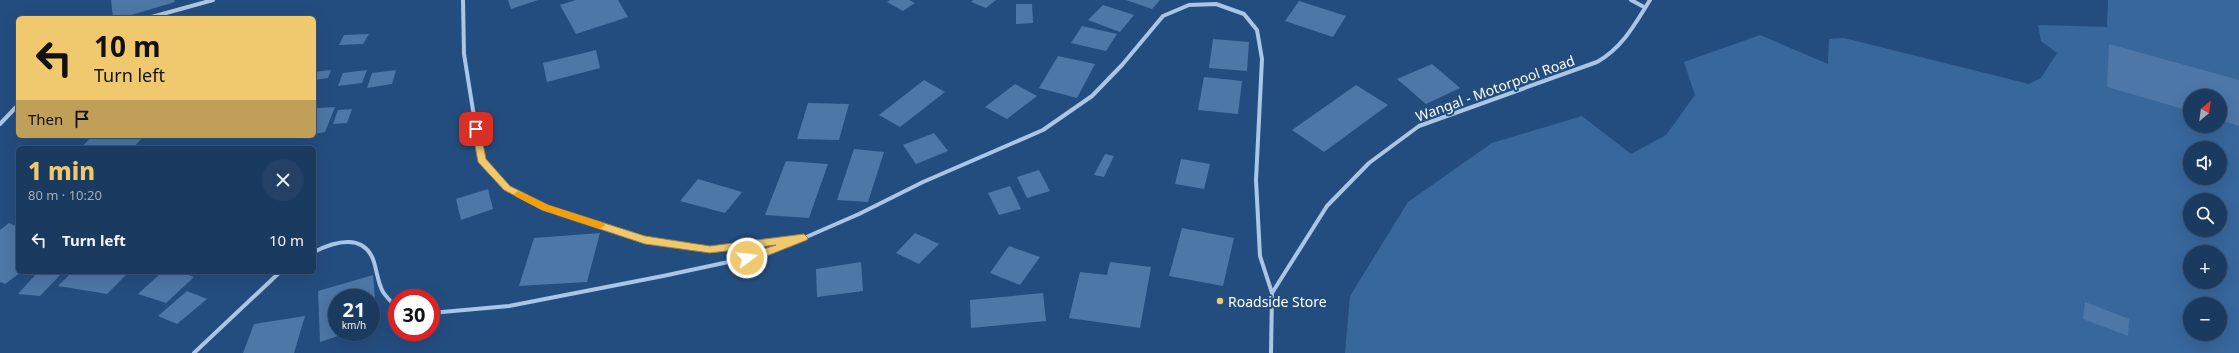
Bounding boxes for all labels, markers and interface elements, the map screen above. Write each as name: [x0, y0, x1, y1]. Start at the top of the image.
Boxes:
text: 10 m: [94, 27, 161, 65]
icon: left: [28, 32, 80, 84]
street label: Wangal - Motorpool Road: [1413, 50, 1577, 126]
text: Turn left: [94, 63, 165, 87]
north arrow: [2183, 89, 2227, 133]
map controls: [2183, 89, 2227, 341]
icon: arrive: [71, 108, 93, 130]
text: Then: [28, 109, 63, 129]
pin: [459, 112, 493, 146]
icon: arrive: [465, 118, 487, 140]
button: sound: [2183, 141, 2227, 185]
text: 1 min: [28, 154, 95, 187]
button: close: [262, 159, 304, 201]
text: 80 m · 10:20: [28, 186, 102, 204]
button: search: [2183, 193, 2227, 237]
icon: left: [28, 229, 50, 251]
text: Turn left: [62, 230, 126, 250]
text: 10 m: [269, 230, 304, 250]
position arrow: [726, 237, 768, 279]
button: +: [2183, 245, 2227, 289]
speed limit sign: 30: [388, 289, 440, 341]
place label: Roadside Store: [1228, 292, 1327, 311]
text: 21: [343, 296, 365, 323]
marker: Roadside Store: [1215, 296, 1225, 306]
button: −: [2183, 297, 2227, 341]
text: km/h: [342, 318, 366, 332]

